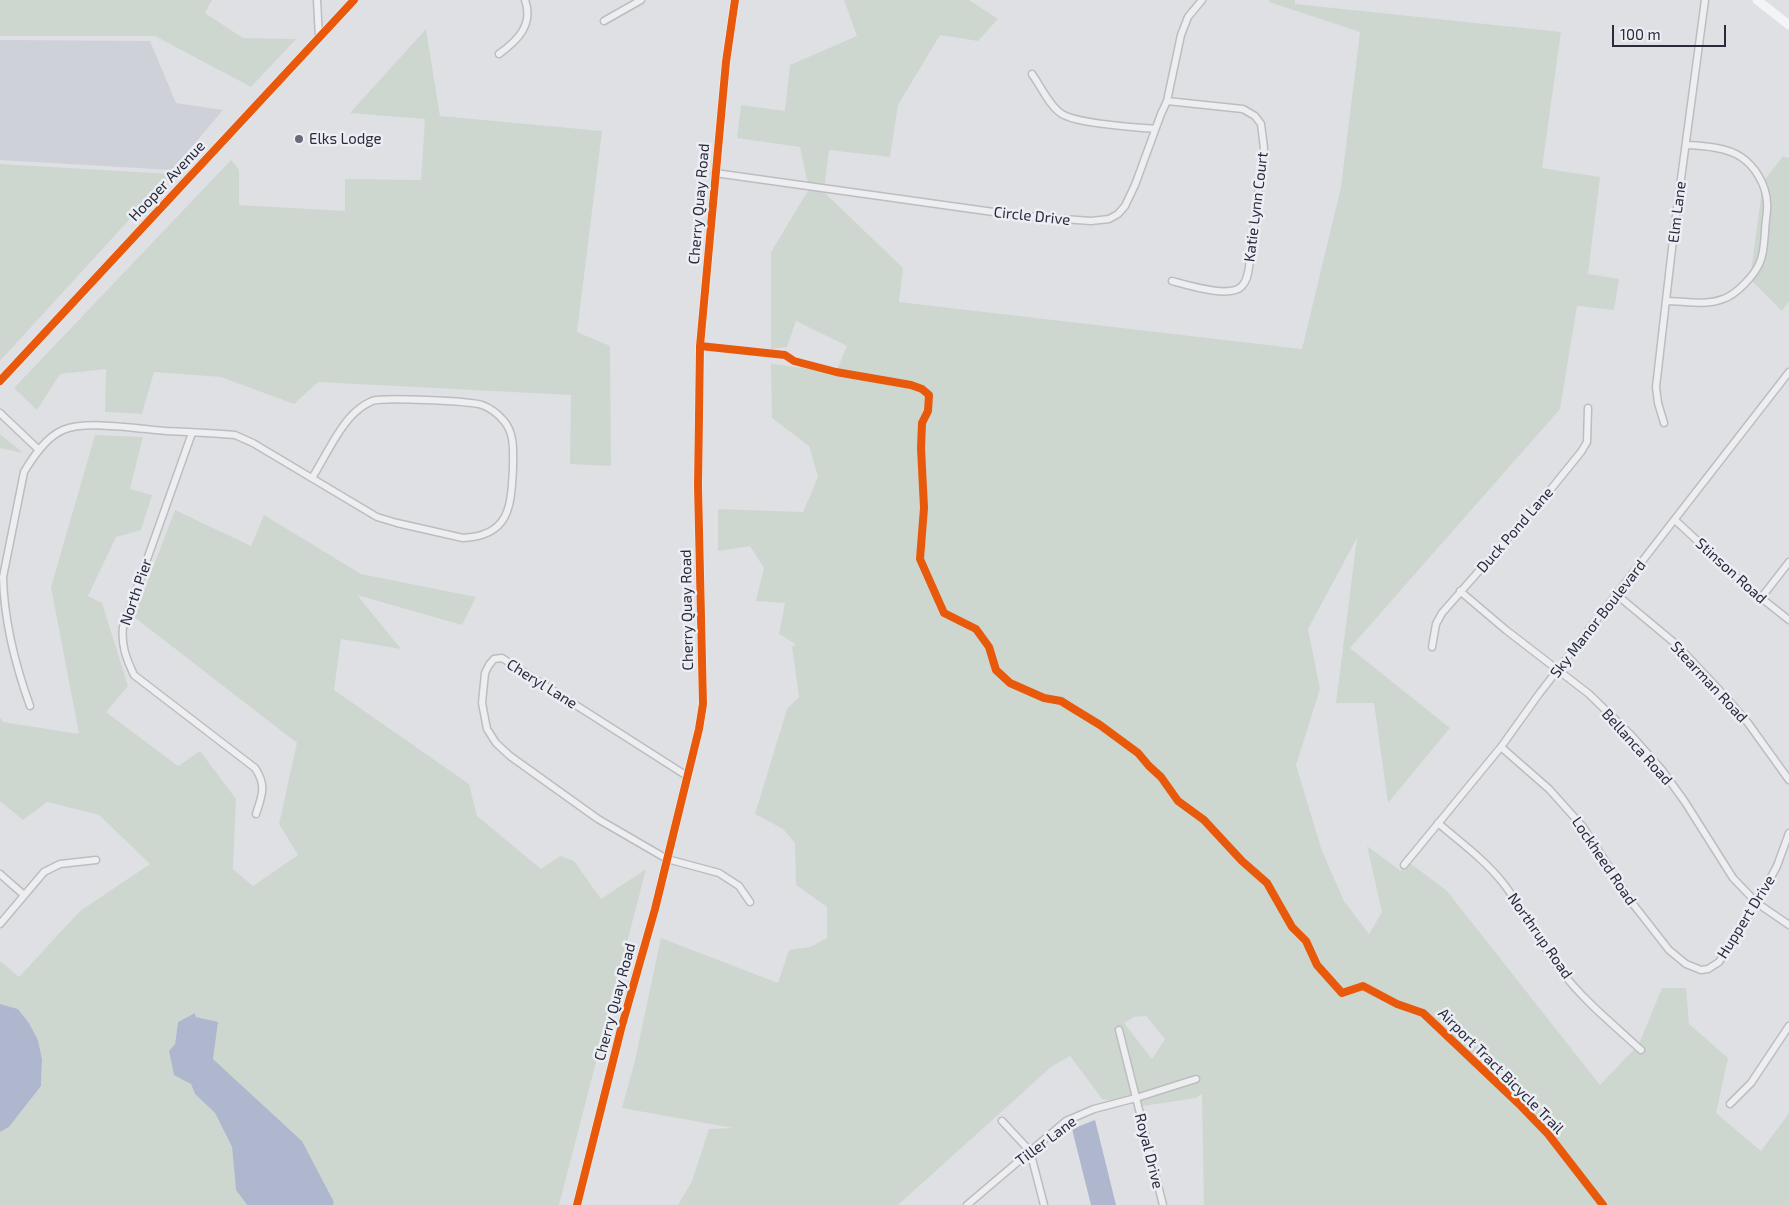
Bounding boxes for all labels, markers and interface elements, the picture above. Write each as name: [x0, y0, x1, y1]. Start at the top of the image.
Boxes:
scale bar: [1614, 15, 1728, 47]
text: 100 m: [1620, 25, 1661, 43]
place label: Elks Lodge: [309, 130, 382, 148]
marker: Elks Lodge: [293, 133, 305, 145]
street label: Hooper Avenue: [125, 137, 209, 225]
street label: Cherry Quay Road: [685, 143, 713, 265]
street label: Katie Lynn Court: [1240, 151, 1272, 263]
street label: Elm Lane: [1664, 180, 1690, 244]
street label: Circle Drive: [993, 203, 1071, 229]
street label: Duck Pond Lane: [1473, 484, 1557, 576]
street label: Stinson Road: [1692, 534, 1770, 608]
street label: Cherry Quay Road: [677, 549, 697, 671]
street label: North Pier: [116, 556, 156, 628]
street label: Sky Manor Boulevard: [1546, 556, 1650, 682]
street label: Stearman Road: [1667, 638, 1751, 726]
street label: Cheryl Lane: [503, 655, 581, 713]
street label: Bellanca Road: [1598, 705, 1676, 789]
street label: Lockheed Road: [1568, 813, 1640, 909]
street label: Huppert Drive: [1713, 872, 1779, 962]
street label: Northrup Road: [1504, 890, 1576, 982]
street label: Cherry Quay Road: [591, 941, 639, 1063]
street label: Airport Tract Bicycle Trail: [1434, 1004, 1568, 1138]
street label: Royal Drive: [1131, 1111, 1167, 1191]
street label: Tiller Lane: [1012, 1112, 1080, 1170]

